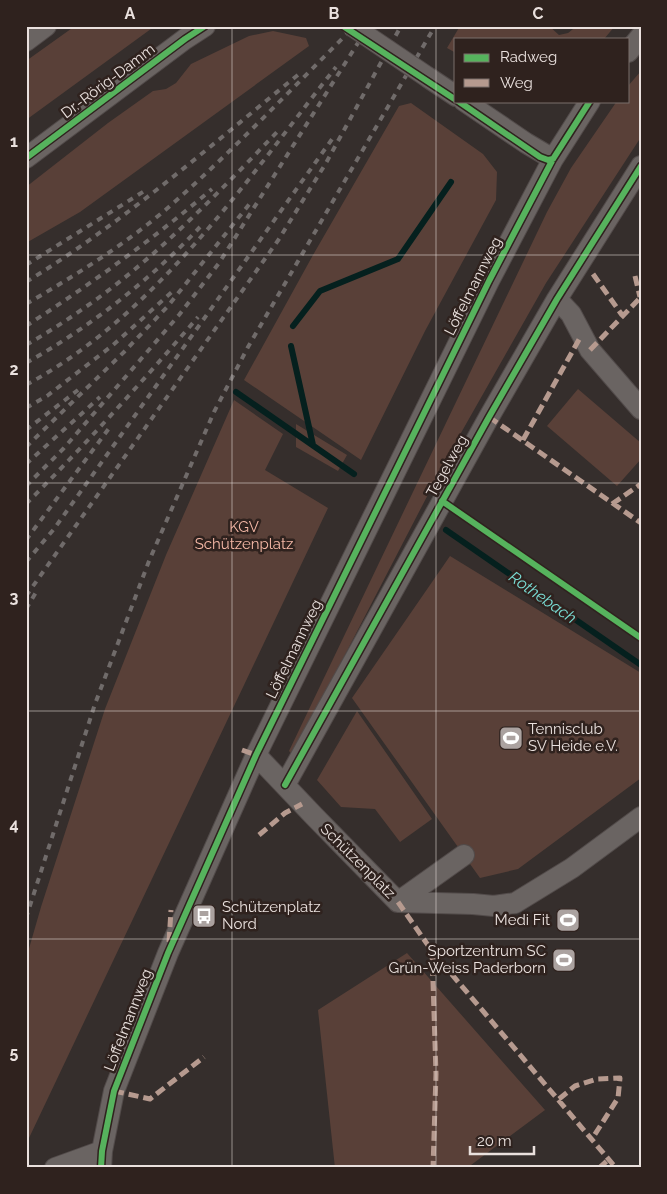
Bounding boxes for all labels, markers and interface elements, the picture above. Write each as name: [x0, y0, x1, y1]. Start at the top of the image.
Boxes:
text: A: [125, 4, 136, 23]
text: B: [329, 4, 340, 23]
text: C: [533, 4, 544, 23]
legend: [454, 38, 630, 102]
street label: Dr.-Rörig-Damm: [58, 40, 158, 122]
text: Radweg: [500, 48, 557, 66]
text: Weg: [500, 74, 533, 92]
text: 1: [10, 132, 18, 151]
street label: Löffelmannweg: [440, 234, 506, 338]
text: 2: [9, 360, 19, 379]
street label: Tegelweg: [423, 432, 471, 500]
park label: KGV Schützenplatz: [195, 518, 293, 553]
water label: Rothebach: [505, 567, 580, 628]
text: 3: [10, 588, 19, 607]
street label: Löffelmannweg: [262, 596, 326, 702]
place label: Tennisclub SV Heide e.V.: [528, 720, 618, 755]
sports icon: Tennisclub SV Heide e.V.: [498, 725, 524, 751]
text: 4: [9, 815, 19, 834]
street label: Schützenplatz: [317, 820, 399, 902]
place label: Schützenplatz Nord: [222, 898, 321, 933]
bus stop icon: Schützenplatz Nord: [191, 903, 217, 929]
sports icon: Medi Fit: [555, 907, 581, 933]
place label: Medi Fit: [495, 911, 550, 929]
place label: Sportzentrum SC Grün-Weiss Paderborn: [388, 942, 546, 977]
sports icon: Sportzentrum SC Grün-Weiss Paderborn: [551, 947, 577, 973]
street label: Löffelmannweg: [100, 966, 156, 1074]
text: 5: [10, 1043, 19, 1062]
scale bar: [470, 1124, 533, 1156]
text: 20 m: [477, 1132, 512, 1150]

